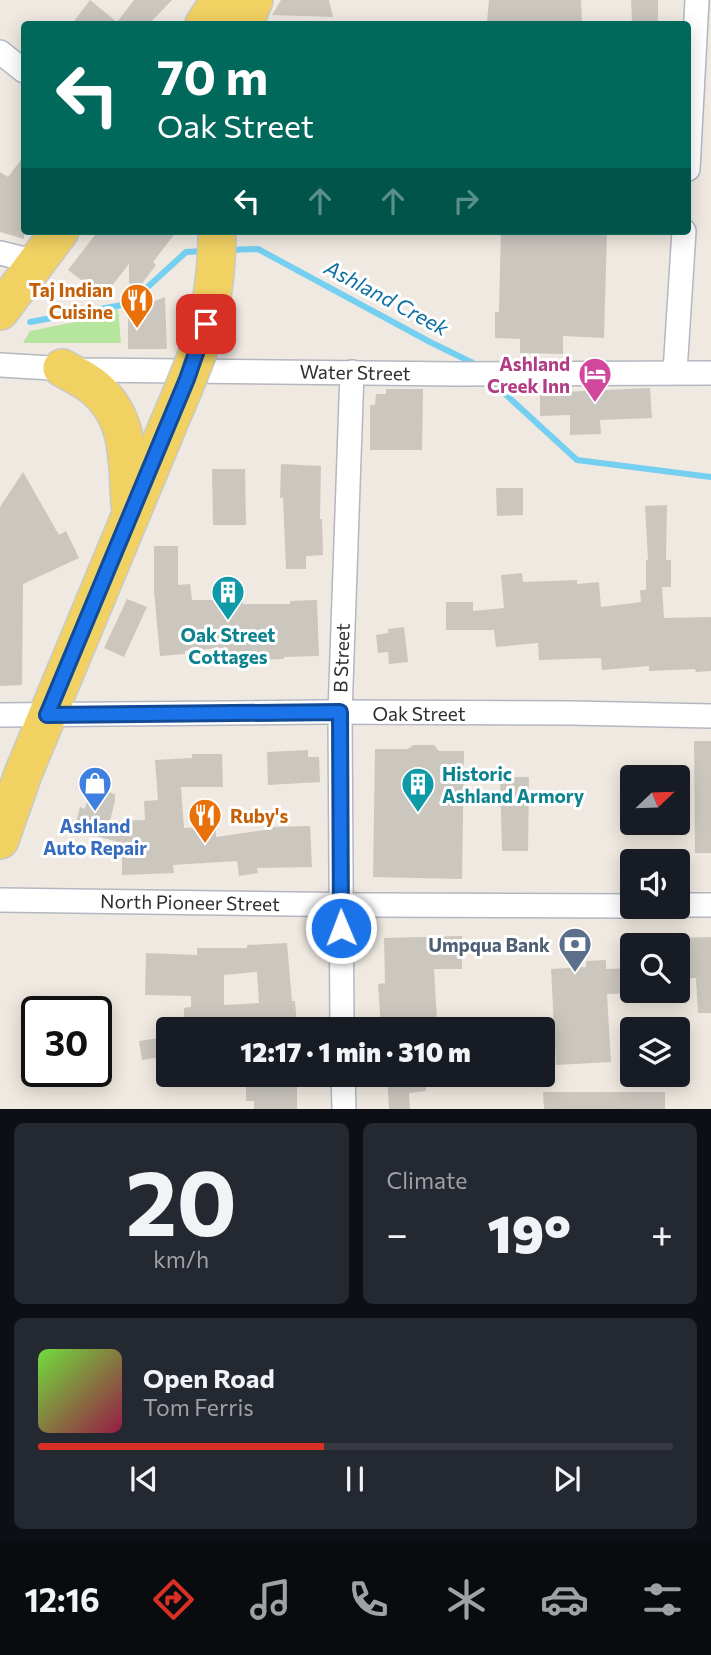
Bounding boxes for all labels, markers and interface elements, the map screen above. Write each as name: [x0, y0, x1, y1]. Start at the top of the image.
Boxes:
text: 70 m: [157, 45, 268, 105]
icon: left: [42, 49, 133, 140]
text: Oak Street: [157, 105, 314, 145]
icon: left: [228, 182, 266, 220]
icon: ahead: [301, 182, 339, 220]
icon: ahead: [374, 182, 412, 220]
icon: right: [447, 182, 485, 220]
water label: Ashland Creek: [320, 253, 454, 340]
place label: Taj Indian Cuisine: [29, 278, 113, 323]
restaurant icon: Taj Indian Cuisine: [118, 281, 156, 330]
pin: [176, 294, 236, 354]
icon: arrive: [187, 305, 225, 343]
place label: Ashland Creek Inn: [487, 352, 570, 397]
hotel icon: Ashland Creek Inn: [576, 355, 614, 404]
street label: Water Street: [299, 360, 411, 384]
building icon: Oak Street Cottages: [209, 573, 247, 622]
place label: Oak Street Cottages: [181, 623, 275, 668]
street label: B Street: [328, 623, 354, 693]
street label: Oak Street: [372, 702, 466, 725]
place label: Historic Ashland Armory: [442, 762, 585, 807]
shop icon: Ashland Auto Repair: [76, 764, 114, 813]
building icon: Historic Ashland Armory: [399, 765, 437, 814]
north arrow: [620, 765, 690, 835]
map controls: [620, 765, 690, 1087]
restaurant icon: Ruby's: [186, 796, 224, 845]
place label: Ruby's: [230, 804, 288, 827]
place label: Ashland Auto Repair: [43, 814, 147, 859]
button: sound: [620, 849, 690, 919]
street label: North Pioneer Street: [100, 889, 280, 915]
position arrow: [304, 891, 378, 965]
bank icon: Umpqua Bank: [556, 925, 594, 974]
place label: Umpqua Bank: [428, 933, 550, 956]
button: search: [620, 933, 690, 1003]
speed limit sign: 30: [21, 996, 112, 1087]
button: layers: [620, 1017, 690, 1087]
text: 12:17 · 1 min · 310 m: [240, 1036, 471, 1067]
text: 20: [125, 1143, 237, 1255]
text: Climate: [387, 1166, 468, 1194]
text: 19°: [488, 1200, 571, 1264]
text: −: [387, 1209, 408, 1256]
text: +: [651, 1209, 673, 1256]
text: km/h: [153, 1245, 209, 1273]
text: Open Road: [143, 1362, 275, 1393]
text: Tom Ferris: [143, 1393, 254, 1421]
icon: previous: [125, 1460, 163, 1498]
icon: pause: [336, 1460, 374, 1498]
icon: next: [548, 1460, 586, 1498]
icon: directions: [149, 1575, 198, 1624]
icon: music: [246, 1575, 295, 1624]
icon: phone: [344, 1575, 393, 1624]
icon: climate: [442, 1575, 491, 1624]
icon: car: [540, 1575, 589, 1624]
icon: filters: [638, 1575, 687, 1624]
text: 12:16: [24, 1579, 100, 1619]

